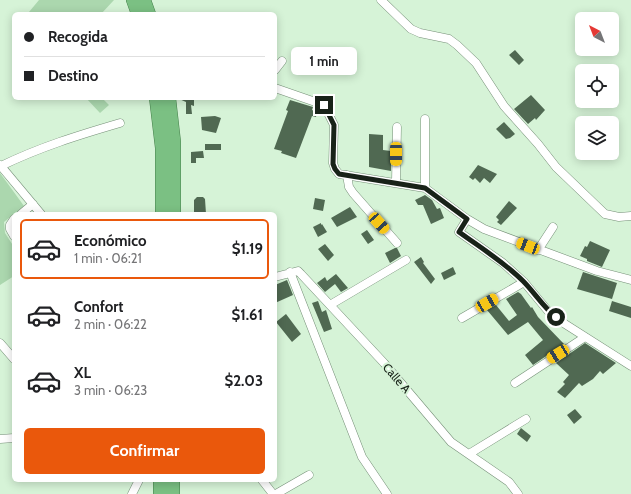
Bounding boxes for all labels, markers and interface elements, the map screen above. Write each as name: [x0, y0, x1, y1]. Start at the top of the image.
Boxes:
north arrow: [575, 12, 619, 56]
map controls: [575, 12, 619, 160]
text: Recogida: [48, 28, 108, 46]
callout: 1 min: [291, 47, 357, 75]
text: 1 min: [309, 53, 339, 69]
button: locate: [575, 64, 619, 108]
text: Destino: [48, 67, 98, 85]
route end: [315, 96, 333, 114]
button: layers: [575, 116, 619, 160]
car: [390, 142, 402, 166]
car: [367, 210, 391, 236]
icon: car: [26, 231, 62, 267]
text: Económico: [74, 232, 146, 250]
car: [515, 236, 541, 256]
text: $1.19: [232, 240, 263, 258]
text: 1 min · 06:21: [74, 250, 142, 266]
car: [474, 292, 500, 314]
icon: car: [26, 297, 62, 333]
text: Confort: [74, 298, 123, 316]
text: $1.61: [231, 306, 263, 324]
route start: [547, 308, 565, 326]
text: 2 min · 06:22: [74, 316, 147, 332]
car: [545, 343, 571, 365]
street label: Calle A: [380, 360, 415, 397]
icon: car: [26, 363, 62, 399]
text: XL: [74, 364, 91, 382]
text: $2.03: [224, 372, 263, 390]
text: 3 min · 06:23: [74, 382, 147, 398]
button: Confirmar: [24, 428, 265, 474]

